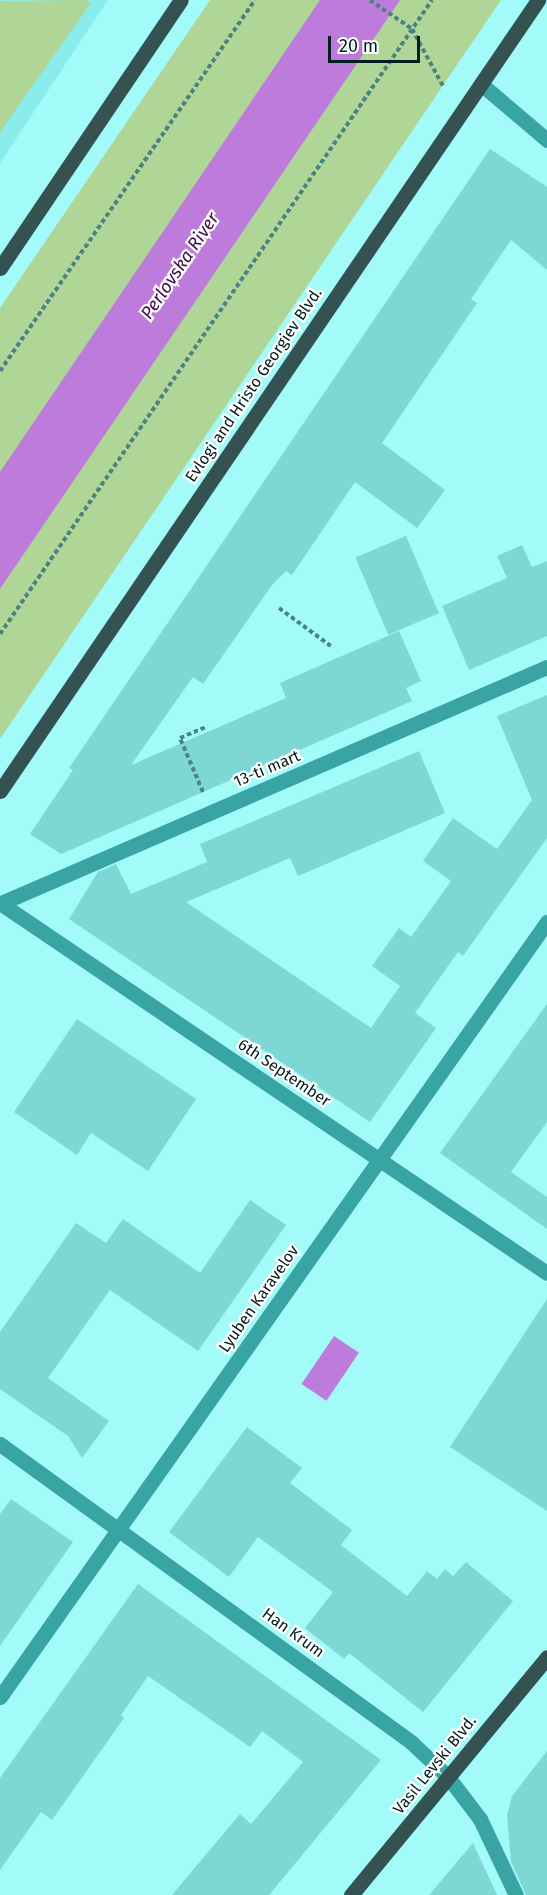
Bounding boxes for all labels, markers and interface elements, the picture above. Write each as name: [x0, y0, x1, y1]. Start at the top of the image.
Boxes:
scale bar: [331, 24, 422, 62]
text: 20 m: [339, 35, 378, 57]
water label: Perlovska River: [136, 209, 224, 323]
street label: Evlogi and Hristo Georgiev Blvd.: [182, 284, 326, 486]
street label: 13-ti mart: [231, 746, 303, 792]
street label: 6th September: [234, 1035, 334, 1111]
street label: Lyuben Karavelov: [215, 1242, 303, 1356]
street label: Han Krum: [258, 1604, 328, 1662]
street label: Vasil Levski Blvd.: [389, 1712, 481, 1818]

